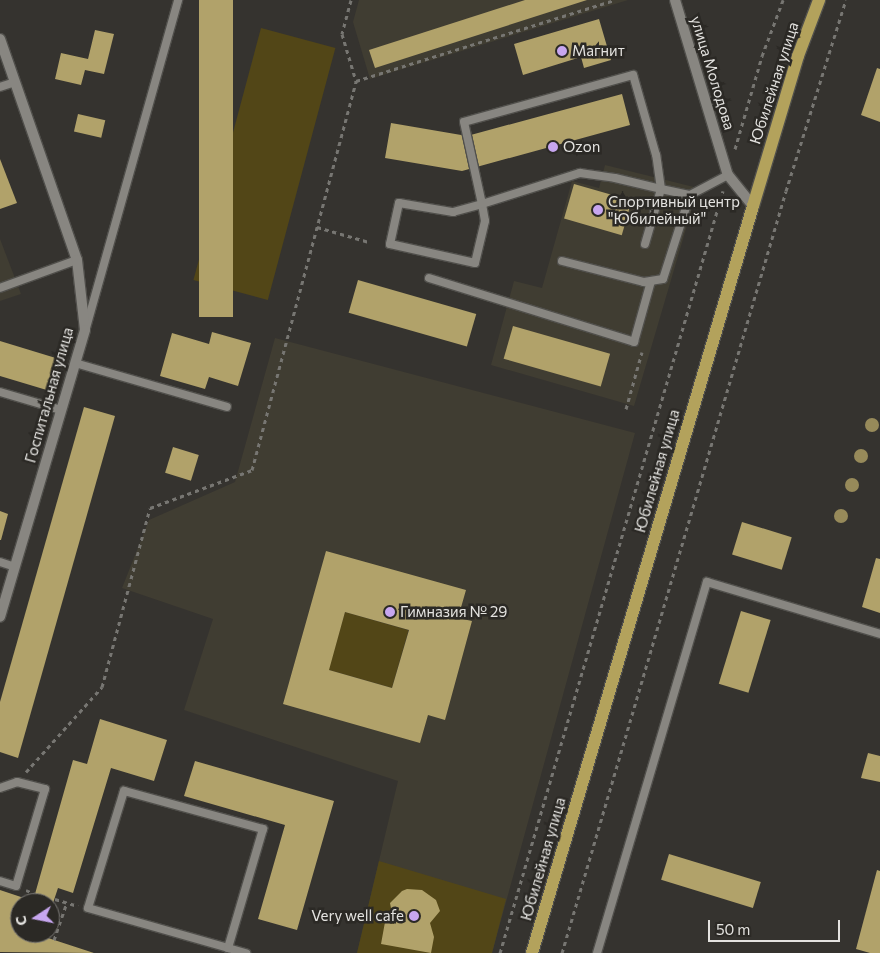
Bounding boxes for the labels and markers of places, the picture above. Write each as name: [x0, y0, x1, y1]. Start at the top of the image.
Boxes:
place label: Магнит: [572, 42, 625, 60]
marker: Магнит: [556, 45, 568, 57]
place label: Ozon: [563, 138, 600, 156]
marker: Ozon: [547, 141, 559, 153]
place label: Спортивный центр "Юбилейный": [608, 192, 740, 227]
marker: Спортивный центр "Юбилейный": [592, 204, 604, 216]
place label: Гимназия № 29: [400, 603, 507, 621]
marker: Гимназия № 29: [384, 606, 396, 618]
place label: Very well cafe: [311, 907, 404, 925]
marker: Very well cafe: [408, 910, 420, 922]

